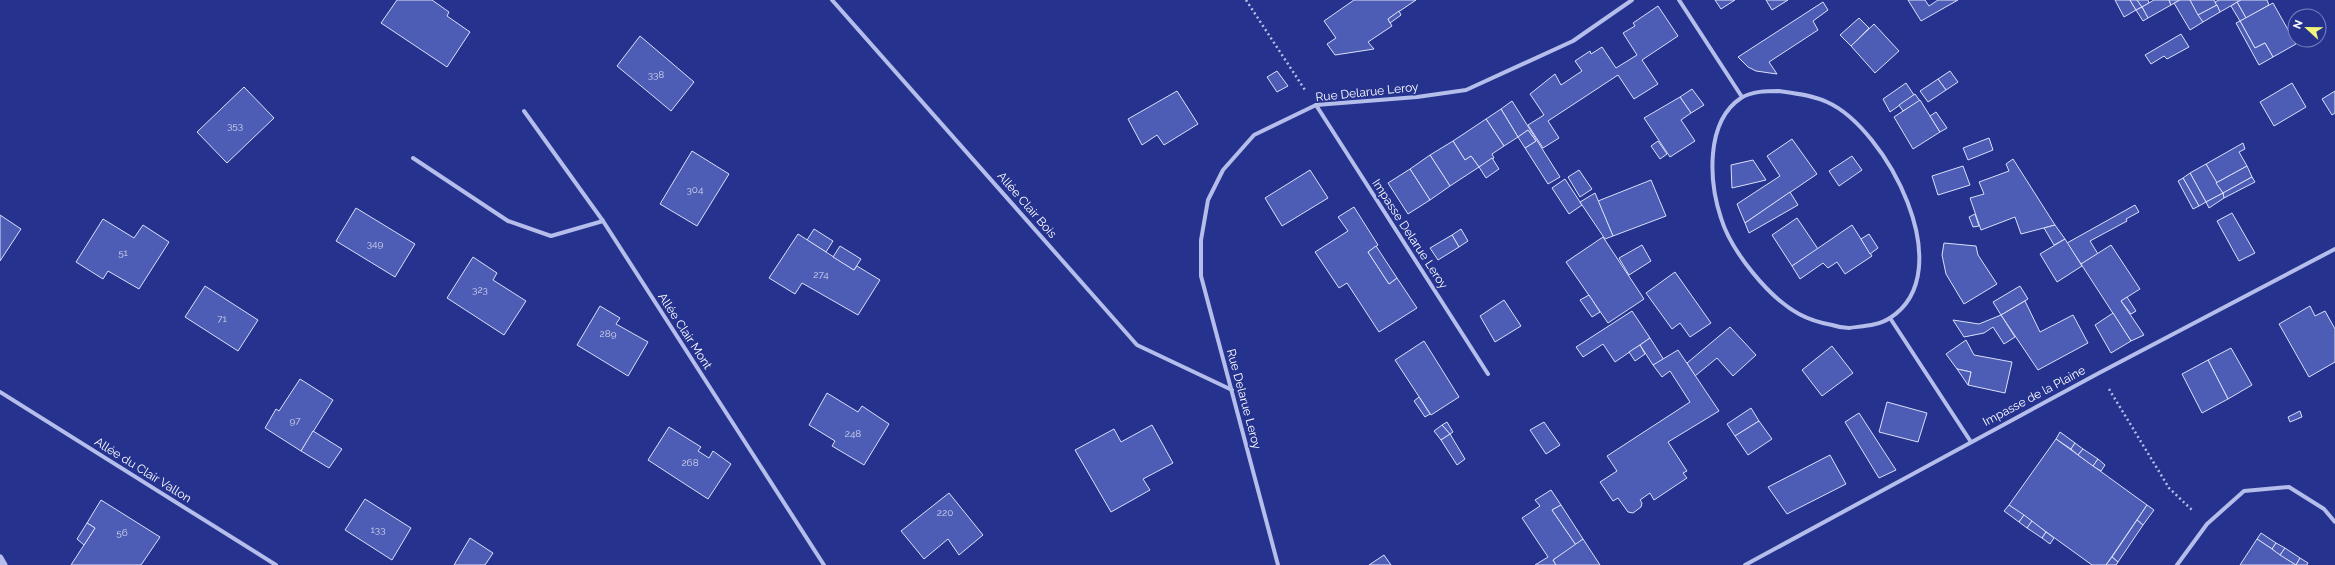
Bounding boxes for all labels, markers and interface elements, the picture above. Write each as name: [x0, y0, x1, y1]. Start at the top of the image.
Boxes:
north arrow: [2287, 8, 2327, 48]
text: N: [2291, 18, 2306, 31]
house number: 338: [648, 69, 664, 80]
street label: Rue Delarue Leroy: [1315, 80, 1420, 104]
house number: 353: [227, 120, 243, 131]
street label: Allée Clair Bois: [994, 169, 1060, 241]
street label: Impasse Delarue Leroy: [1369, 177, 1451, 292]
house number: 304: [687, 184, 704, 195]
house number: 349: [367, 238, 383, 249]
house number: 51: [118, 247, 129, 258]
house number: 274: [813, 269, 829, 280]
house number: 323: [472, 284, 488, 295]
street label: Allée Clair Mont: [655, 290, 715, 372]
house number: 71: [217, 313, 228, 324]
house number: 289: [600, 328, 617, 339]
street label: Rue Delarue Leroy: [1224, 347, 1264, 451]
street label: Impasse de la Plaine: [1980, 363, 2088, 429]
house number: 97: [289, 415, 301, 426]
house number: 248: [845, 428, 861, 439]
street label: Allée du Clair Vallon: [92, 435, 194, 505]
house number: 268: [681, 457, 699, 468]
house number: 220: [937, 507, 953, 518]
house number: 133: [371, 524, 385, 535]
house number: 56: [116, 527, 128, 538]

